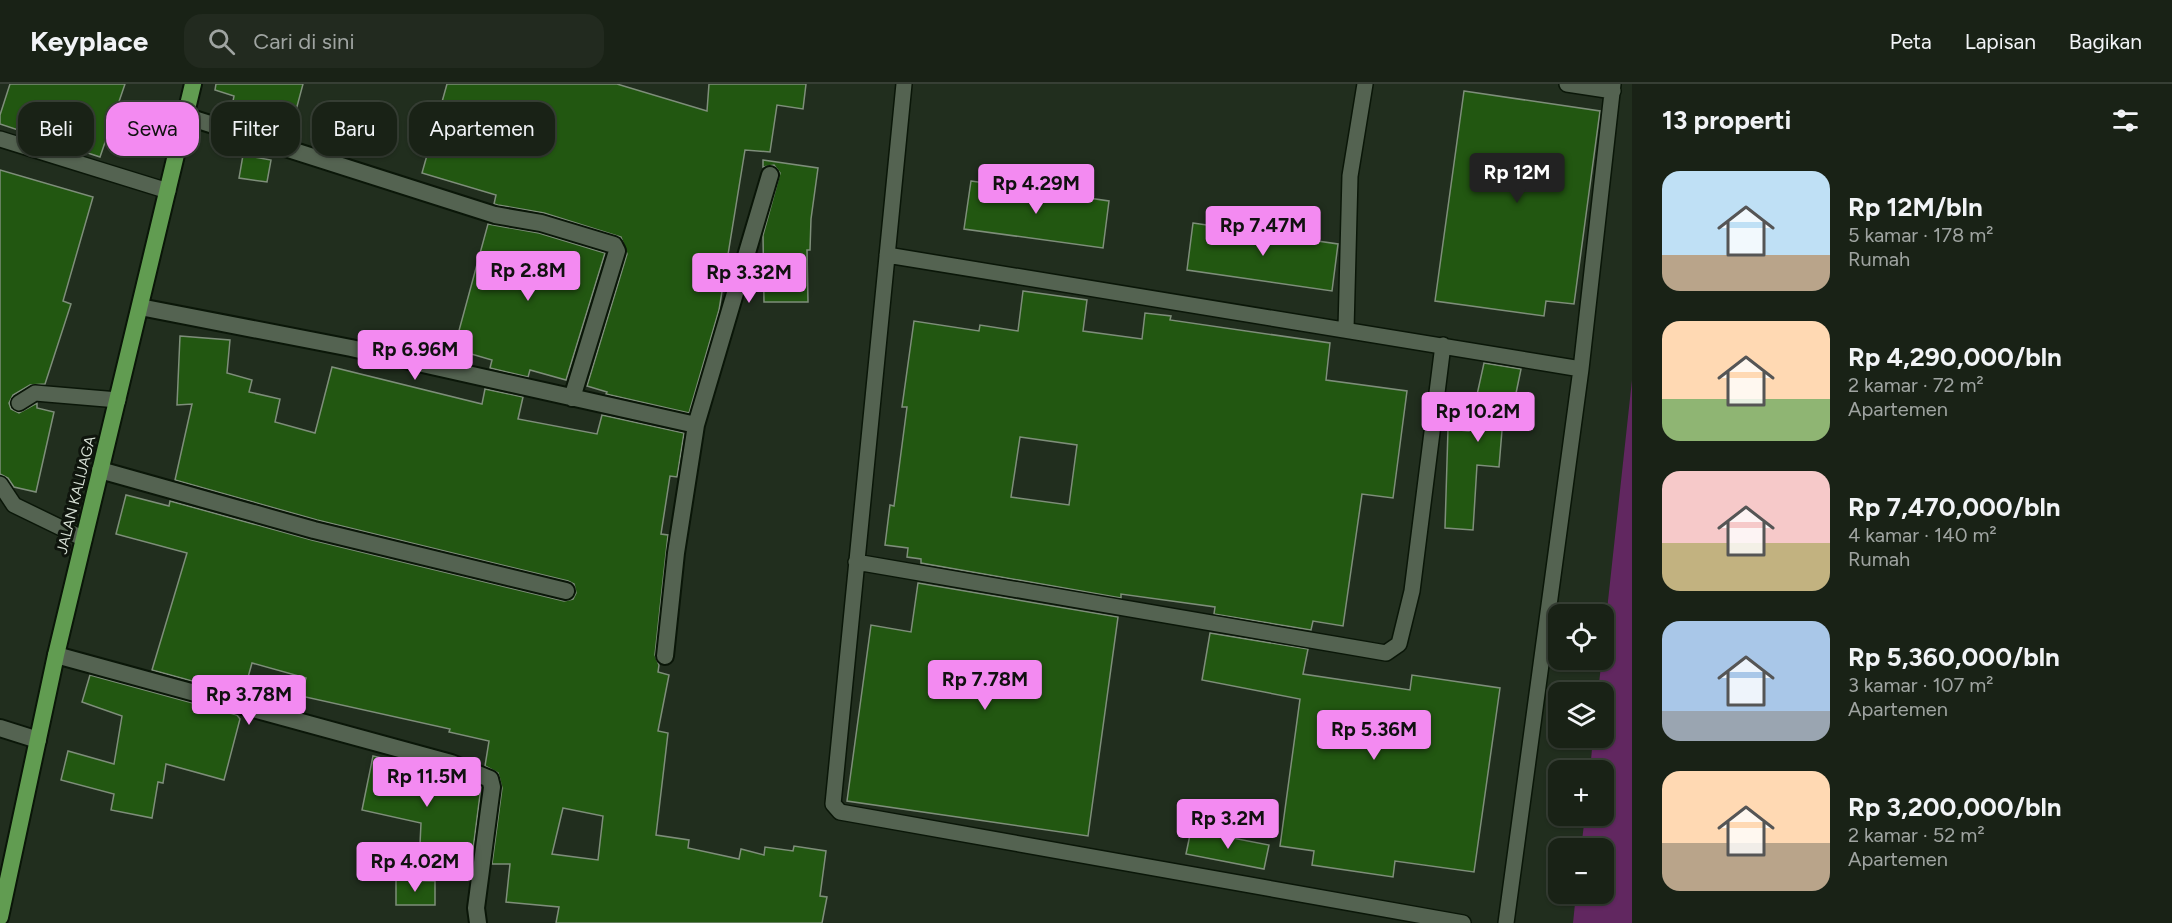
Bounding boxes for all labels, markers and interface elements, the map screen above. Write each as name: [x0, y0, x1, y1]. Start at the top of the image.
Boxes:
search box: [184, 14, 604, 68]
text: Keyplace: [30, 24, 148, 58]
icon: search: [205, 25, 238, 58]
text: Cari di sini: [253, 28, 355, 55]
text: Peta: [1890, 29, 1932, 54]
text: Lapisan: [1965, 29, 2036, 54]
text: Bagikan: [2069, 29, 2142, 54]
chip: Beli: [18, 102, 94, 156]
chip: Sewa: [106, 102, 199, 156]
chip: Filter: [211, 102, 300, 156]
chip: Baru: [312, 102, 397, 156]
chip: Apartemen: [409, 102, 555, 156]
text: 13 properti: [1662, 104, 1791, 136]
icon: filters: [2109, 104, 2142, 137]
pin: Rp 12M: [1468, 153, 1566, 204]
text: Rp 12M: [1484, 160, 1550, 184]
pin: Rp 4.29M: [974, 164, 1098, 215]
text: Rp 4.29M: [992, 171, 1080, 195]
text: Rp 12M/bln: [1848, 191, 1983, 223]
icon: home: [1710, 195, 1782, 267]
pin: Rp 7.47M: [1201, 206, 1325, 257]
text: Rp 7.47M: [1220, 213, 1306, 237]
text: 5 kamar · 178 m²: [1848, 223, 1994, 247]
text: Rumah: [1848, 247, 1910, 271]
pin: Rp 2.8M: [473, 251, 583, 302]
pin: Rp 3.32M: [687, 253, 811, 304]
text: Rp 2.8M: [490, 258, 566, 282]
text: Rp 3.32M: [706, 260, 792, 284]
pin: Rp 6.96M: [353, 330, 477, 381]
text: Rp 6.96M: [372, 337, 458, 361]
text: Rp 4,290,000/bln: [1848, 341, 2062, 373]
icon: home: [1710, 345, 1782, 417]
text: 2 kamar · 72 m²: [1848, 373, 1984, 397]
pin: Rp 10.2M: [1416, 392, 1540, 443]
text: Apartemen: [1848, 397, 1948, 421]
text: Rp 10.2M: [1436, 399, 1520, 423]
street label: JALAN KALIJAGA: [53, 434, 99, 556]
text: Rp 7,470,000/bln: [1848, 491, 2061, 523]
icon: home: [1710, 495, 1782, 567]
text: 4 kamar · 140 m²: [1848, 523, 1997, 547]
text: Rumah: [1848, 547, 1910, 571]
map controls: [1548, 604, 1614, 904]
button: locate: [1548, 604, 1614, 670]
text: Rp 5,360,000/bln: [1848, 641, 2060, 673]
icon: home: [1710, 645, 1782, 717]
pin: Rp 7.78M: [923, 660, 1047, 711]
text: Rp 7.78M: [942, 667, 1028, 691]
text: 3 kamar · 107 m²: [1848, 673, 1993, 697]
pin: Rp 3.78M: [187, 675, 311, 726]
text: Rp 3.78M: [206, 682, 292, 706]
button: layers: [1548, 682, 1614, 748]
text: Apartemen: [1848, 697, 1948, 721]
pin: Rp 5.36M: [1312, 710, 1436, 761]
text: Rp 5.36M: [1331, 717, 1417, 741]
pin: Rp 11.5M: [365, 757, 489, 808]
button: +: [1548, 760, 1614, 826]
text: Rp 11.5M: [387, 764, 467, 788]
text: Rp 3,200,000/bln: [1848, 791, 2062, 823]
icon: home: [1710, 795, 1782, 867]
pin: Rp 3.2M: [1173, 799, 1283, 850]
text: Rp 3.2M: [1191, 806, 1265, 830]
text: 2 kamar · 52 m²: [1848, 823, 1985, 847]
button: −: [1548, 838, 1614, 904]
pin: Rp 4.02M: [353, 842, 477, 893]
text: Apartemen: [1848, 847, 1948, 871]
text: Rp 4.02M: [371, 849, 459, 873]

